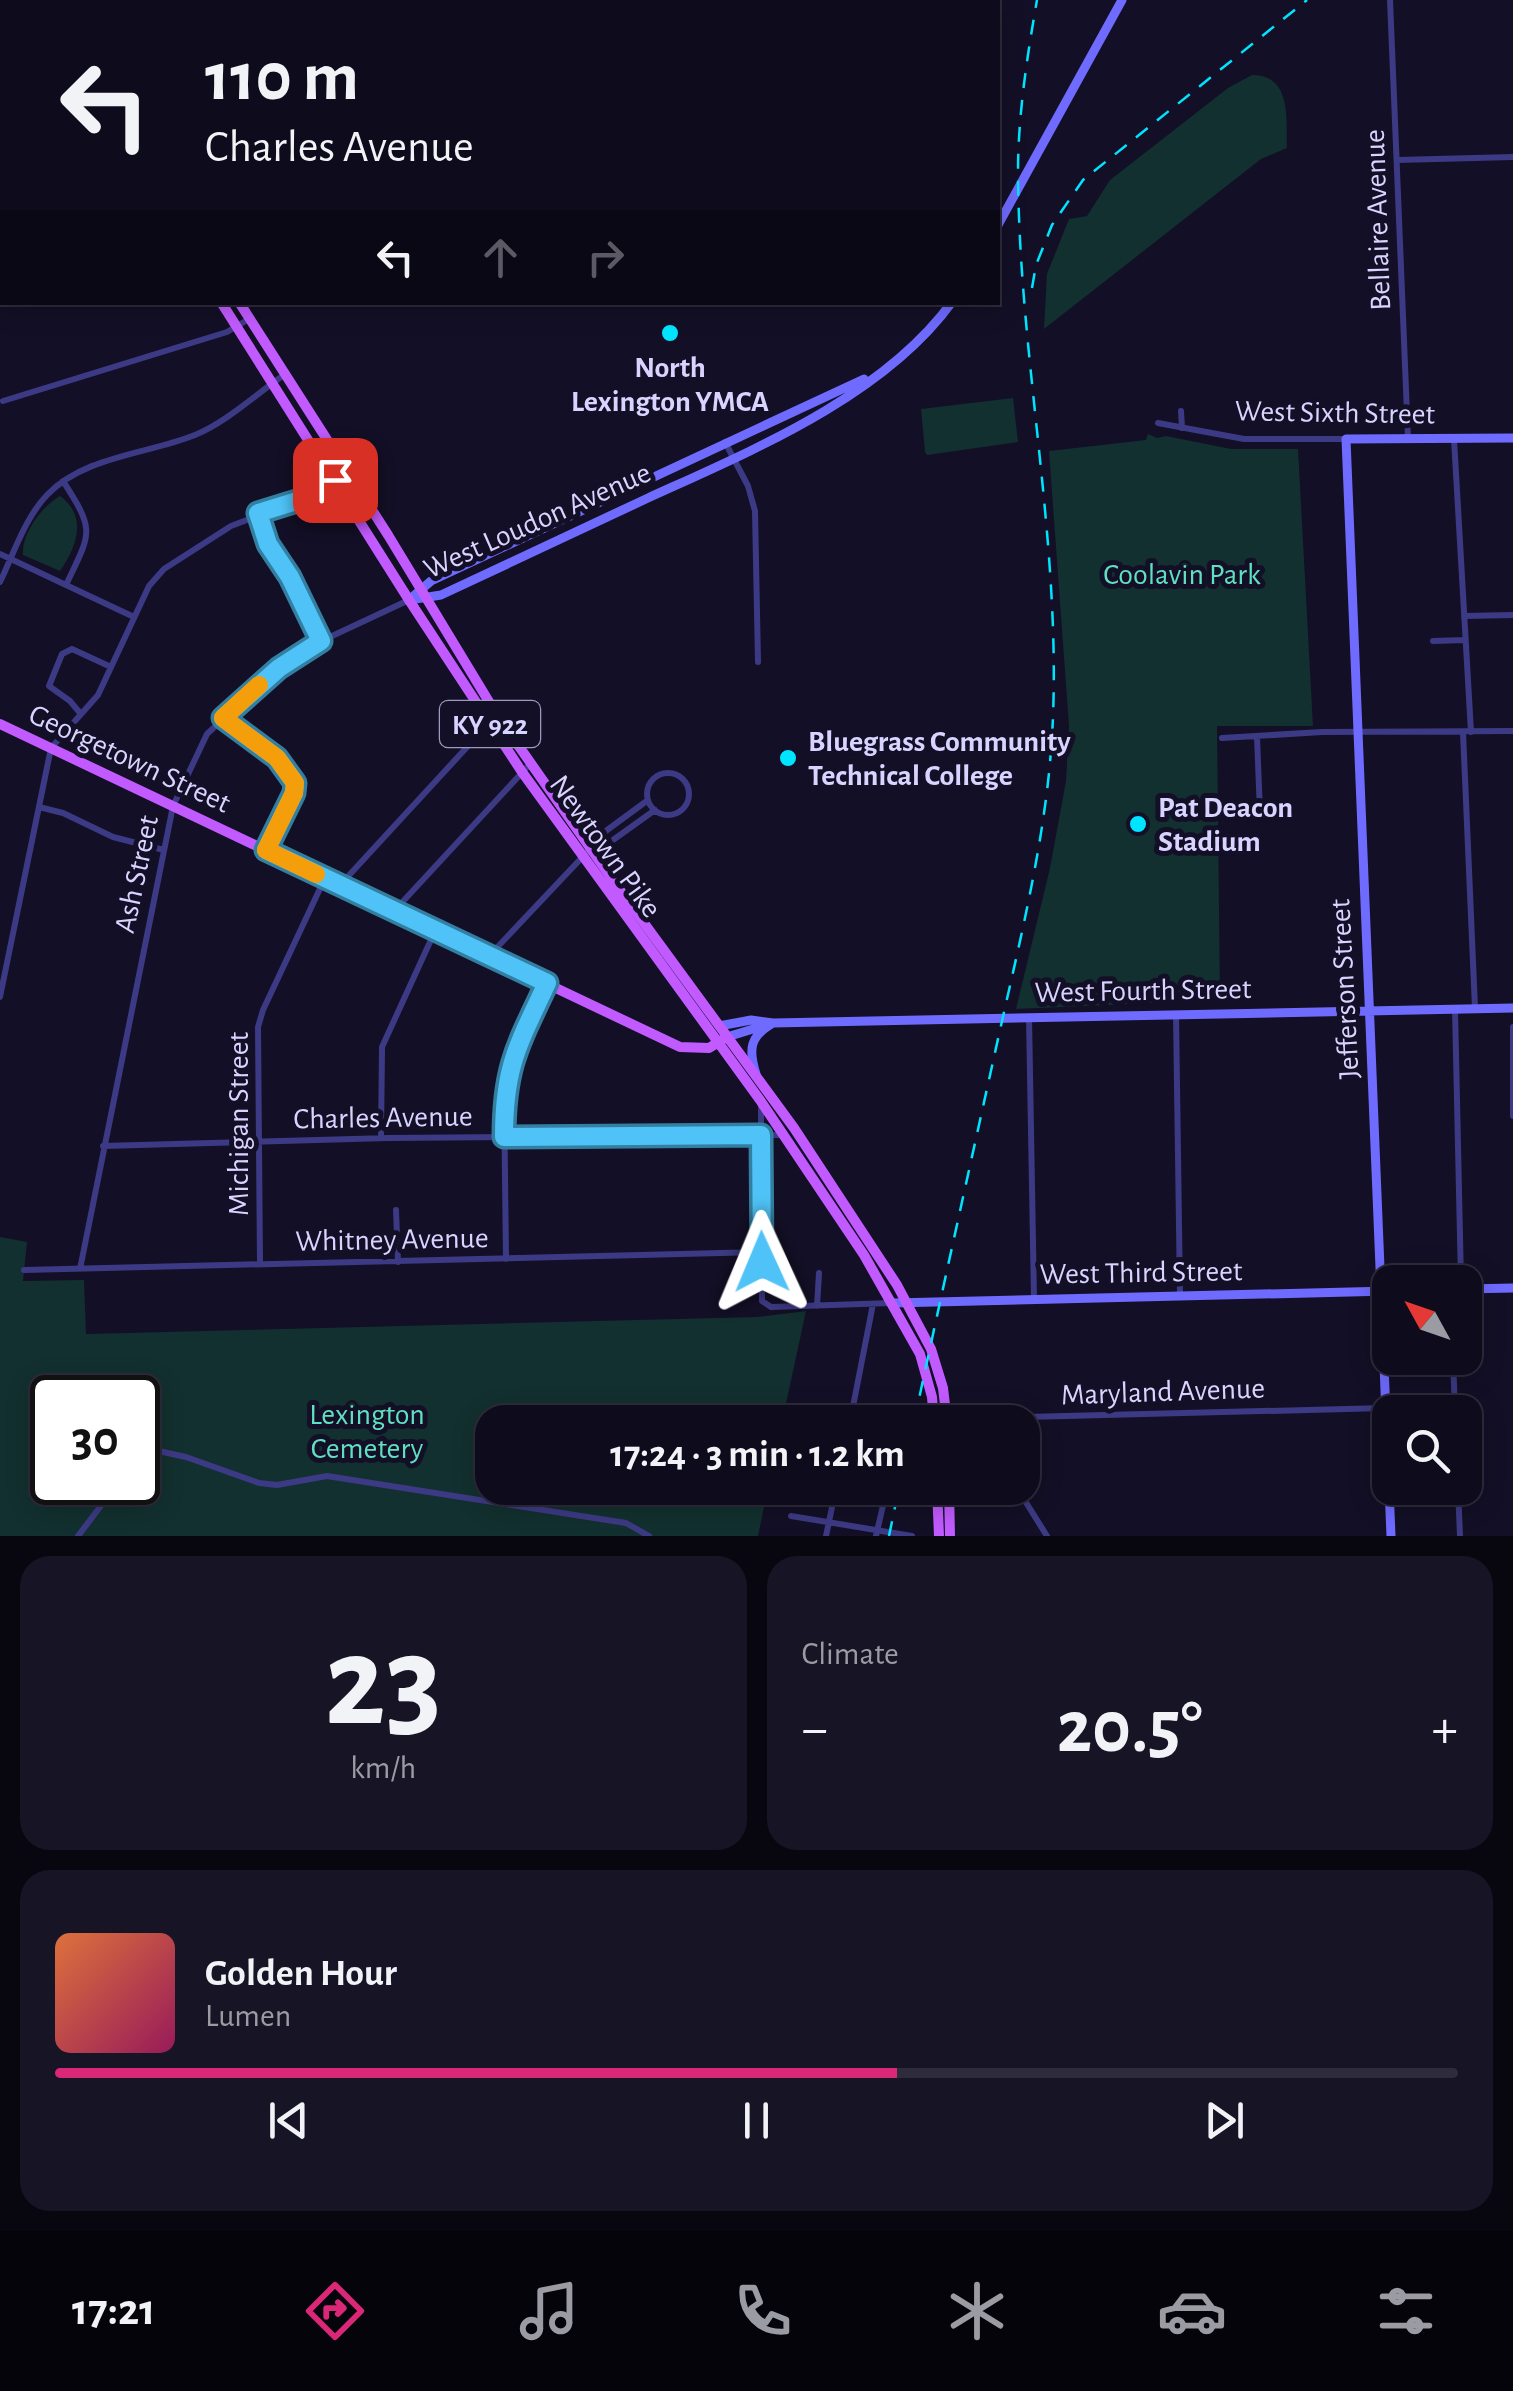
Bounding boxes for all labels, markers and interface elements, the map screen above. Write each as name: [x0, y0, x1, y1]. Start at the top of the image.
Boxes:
icon: left: [40, 40, 170, 170]
text: 110 m: [205, 43, 359, 113]
text: Charles Avenue: [205, 125, 474, 170]
street label: Bellaire Avenue: [1360, 129, 1396, 311]
icon: left: [368, 230, 423, 285]
icon: ahead: [473, 230, 528, 285]
icon: right: [578, 230, 633, 285]
marker: North Lexington YMCA: [659, 322, 681, 344]
place label: North Lexington YMCA: [571, 353, 769, 417]
street label: West Sixth Street: [1235, 396, 1436, 430]
pin: [293, 438, 378, 523]
icon: arrive: [308, 453, 363, 508]
street label: West Loudon Avenue: [419, 457, 655, 584]
park label: Coolavin Park: [1103, 560, 1261, 590]
street label: Georgetown Street: [24, 699, 235, 819]
road number: KY 922: [440, 701, 540, 747]
place label: Bluegrass Community Technical College: [808, 727, 1071, 791]
marker: Bluegrass Community Technical College: [777, 747, 799, 769]
street label: Newtown Pike: [544, 770, 667, 923]
place label: Pat Deacon Stadium: [1158, 793, 1293, 857]
street label: Ash Street: [110, 812, 164, 936]
marker: Pat Deacon Stadium: [1127, 813, 1149, 835]
street label: Jefferson Street: [1325, 898, 1365, 1080]
street label: West Fourth Street: [1034, 974, 1252, 1008]
street label: Michigan Street: [224, 1031, 254, 1216]
street label: Charles Avenue: [293, 1101, 473, 1135]
position arrow: [710, 1210, 814, 1314]
street label: Whitney Avenue: [295, 1223, 489, 1257]
street label: West Third Street: [1039, 1256, 1243, 1290]
north arrow: [1372, 1265, 1482, 1375]
map controls: [1372, 1265, 1482, 1505]
street label: Maryland Avenue: [1060, 1373, 1266, 1411]
speed limit sign: 30: [30, 1375, 160, 1505]
button: search: [1372, 1395, 1482, 1505]
park label: Lexington Cemetery: [309, 1400, 425, 1464]
text: 17:24 · 3 min · 1.2 km: [610, 1436, 905, 1474]
text: 23: [325, 1619, 442, 1749]
text: Climate: [802, 1638, 899, 1670]
text: 20.5°: [1057, 1691, 1203, 1766]
text: −: [802, 1702, 828, 1757]
text: +: [1432, 1702, 1458, 1757]
text: km/h: [350, 1752, 416, 1784]
text: Golden Hour: [205, 1955, 397, 1993]
text: Lumen: [205, 2000, 291, 2032]
icon: previous: [261, 2093, 316, 2148]
icon: pause: [729, 2093, 784, 2148]
icon: next: [1197, 2093, 1252, 2148]
icon: directions: [300, 2276, 370, 2346]
icon: music: [514, 2276, 584, 2346]
icon: phone: [728, 2276, 798, 2346]
icon: climate: [942, 2276, 1012, 2346]
icon: car: [1157, 2276, 1227, 2346]
icon: filters: [1371, 2276, 1441, 2346]
text: 17:21: [72, 2288, 155, 2333]

